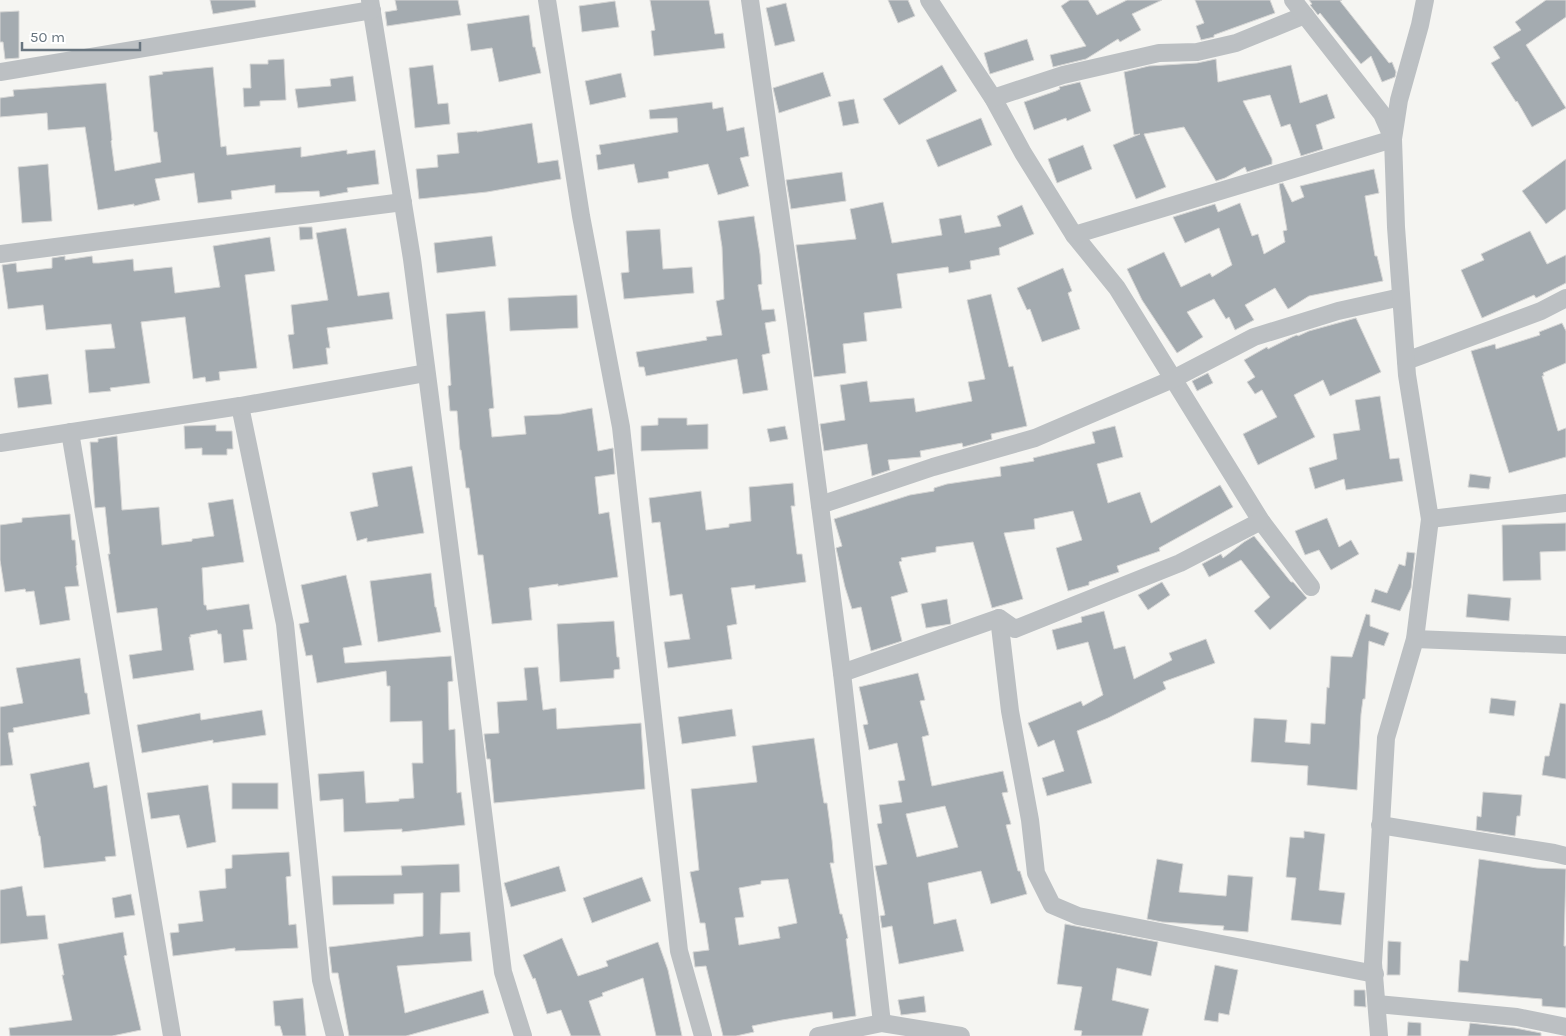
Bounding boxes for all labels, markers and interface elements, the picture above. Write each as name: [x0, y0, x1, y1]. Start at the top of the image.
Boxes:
scale bar: [22, 20, 140, 52]
text: 50 m: [30, 28, 65, 46]

